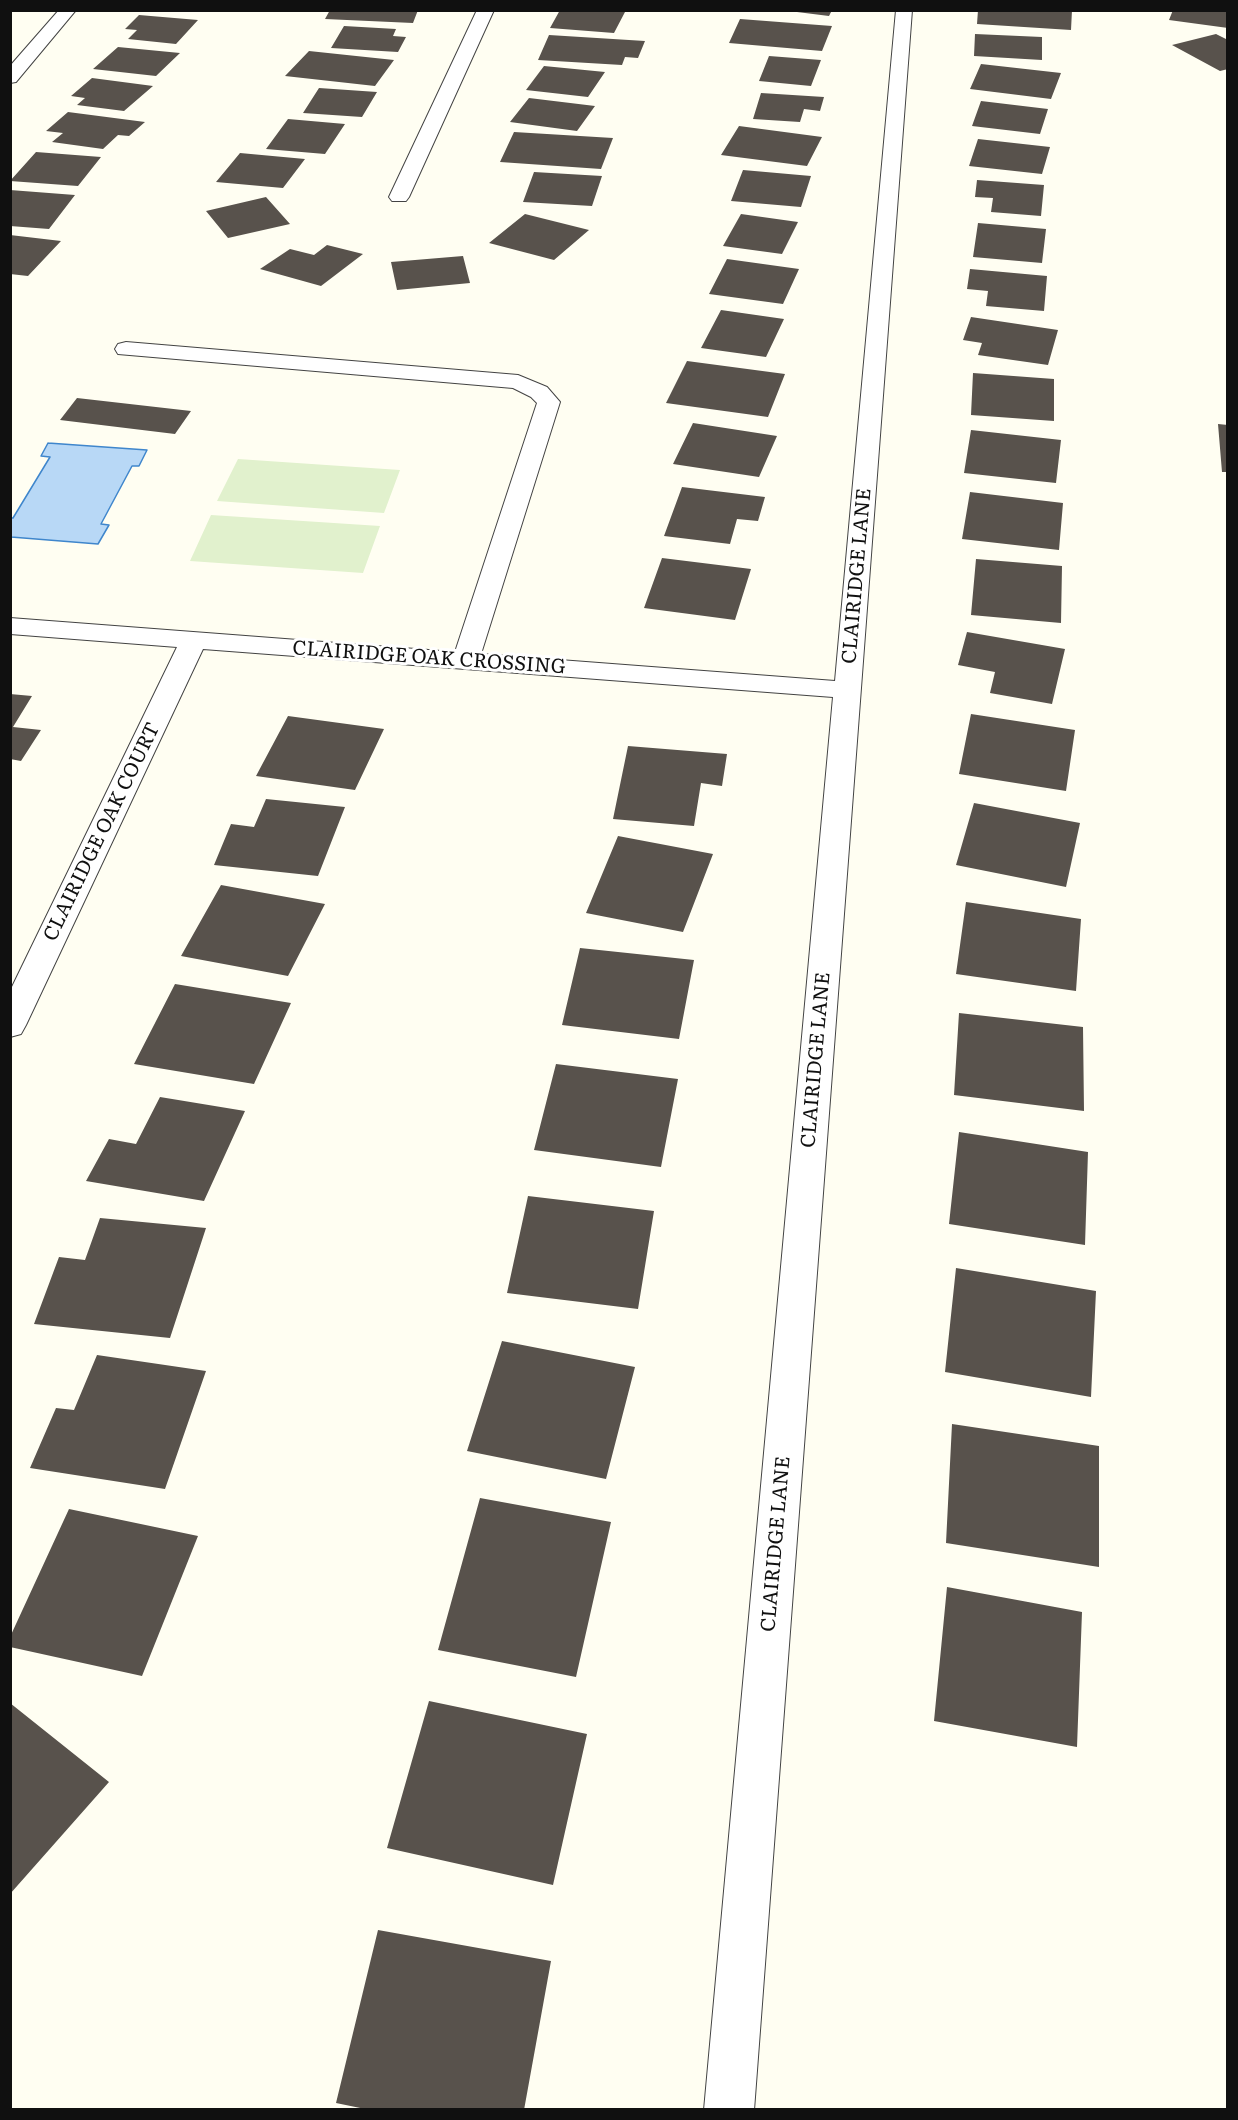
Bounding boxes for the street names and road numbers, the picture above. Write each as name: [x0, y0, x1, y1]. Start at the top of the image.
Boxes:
street label: CLAIRIDGE LANE: [837, 487, 877, 665]
street label: CLAIRIDGE OAK CROSSING: [292, 636, 566, 680]
street label: CLAIRIDGE OAK COURT: [39, 719, 165, 945]
street label: CLAIRIDGE LANE: [796, 971, 836, 1149]
street label: CLAIRIDGE LANE: [756, 1455, 796, 1633]

